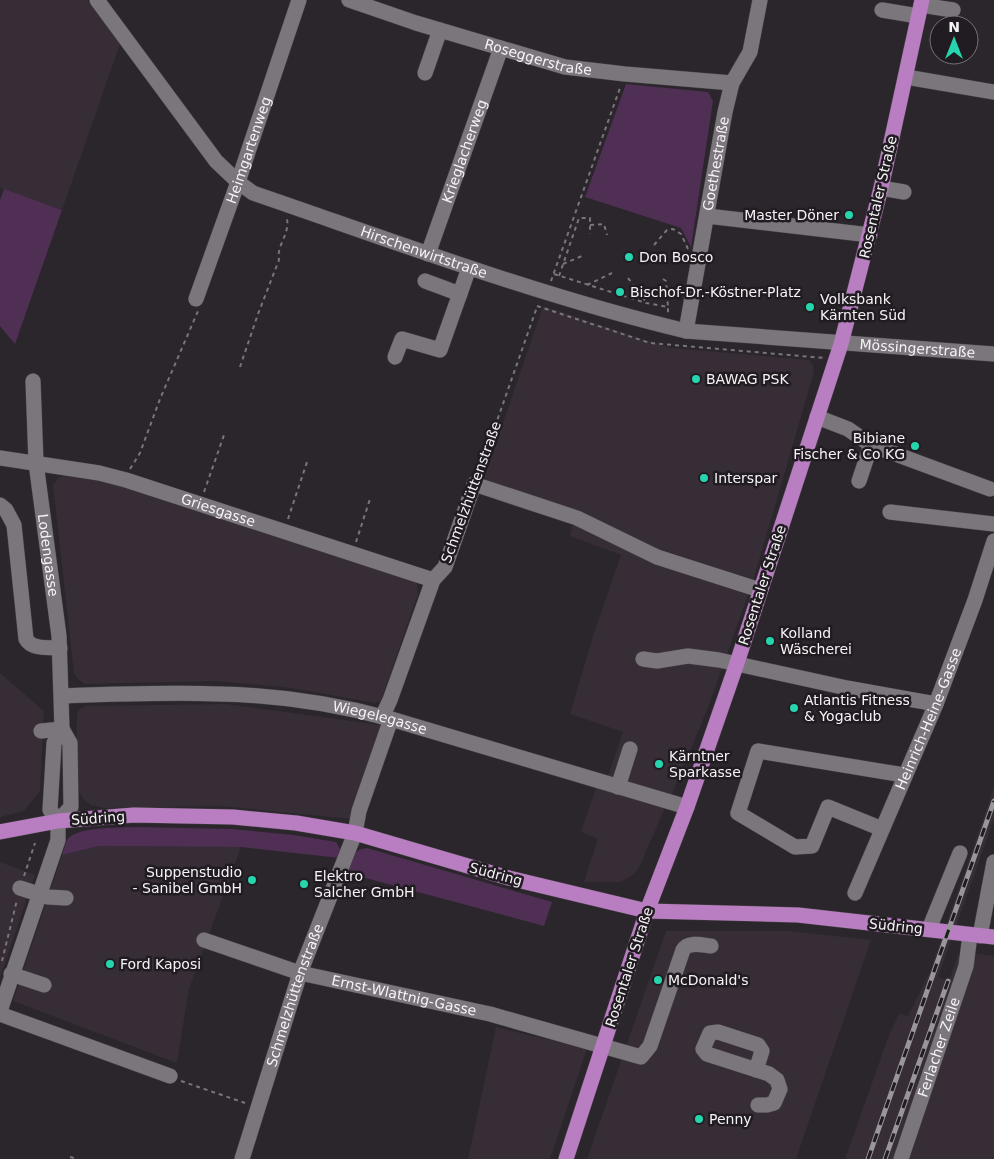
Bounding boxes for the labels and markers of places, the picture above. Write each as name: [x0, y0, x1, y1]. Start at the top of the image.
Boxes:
place label: Master Döner: [744, 207, 839, 223]
marker: Master Döner: [843, 209, 855, 221]
place label: Don Bosco: [639, 249, 713, 265]
marker: Don Bosco: [623, 251, 635, 263]
place label: Bischof-Dr.-Köstner-Platz: [630, 284, 801, 300]
marker: Bischof-Dr.-Köstner-Platz: [614, 286, 626, 298]
place label: Volksbank Kärnten Süd: [820, 291, 906, 323]
marker: Volksbank Kärnten Süd: [804, 301, 816, 313]
place label: BAWAG PSK: [706, 371, 789, 387]
marker: BAWAG PSK: [690, 373, 702, 385]
place label: Bibiane Fischer & Co KG: [793, 430, 905, 462]
marker: Bibiane Fischer & Co KG: [909, 440, 921, 452]
place label: Interspar: [714, 470, 778, 486]
marker: Interspar: [698, 472, 710, 484]
place label: Kolland Wäscherei: [780, 625, 852, 657]
marker: Kolland Wäscherei: [764, 635, 776, 647]
place label: Atlantis Fitness & Yogaclub: [804, 692, 910, 724]
marker: Atlantis Fitness & Yogaclub: [788, 702, 800, 714]
place label: Kärntner Sparkasse: [669, 748, 741, 780]
marker: Kärntner Sparkasse: [653, 758, 665, 770]
place label: Suppenstudio - Sanibel GmbH: [133, 864, 242, 896]
place label: Elektro Salcher GmbH: [314, 868, 415, 900]
marker: Suppenstudio - Sanibel GmbH: [246, 874, 258, 886]
marker: Elektro Salcher GmbH: [298, 878, 310, 890]
place label: Ford Kaposi: [120, 956, 201, 972]
marker: Ford Kaposi: [104, 958, 116, 970]
place label: McDonald's: [668, 972, 749, 988]
marker: McDonald's: [652, 974, 664, 986]
place label: Penny: [709, 1111, 752, 1127]
marker: Penny: [693, 1113, 705, 1125]

